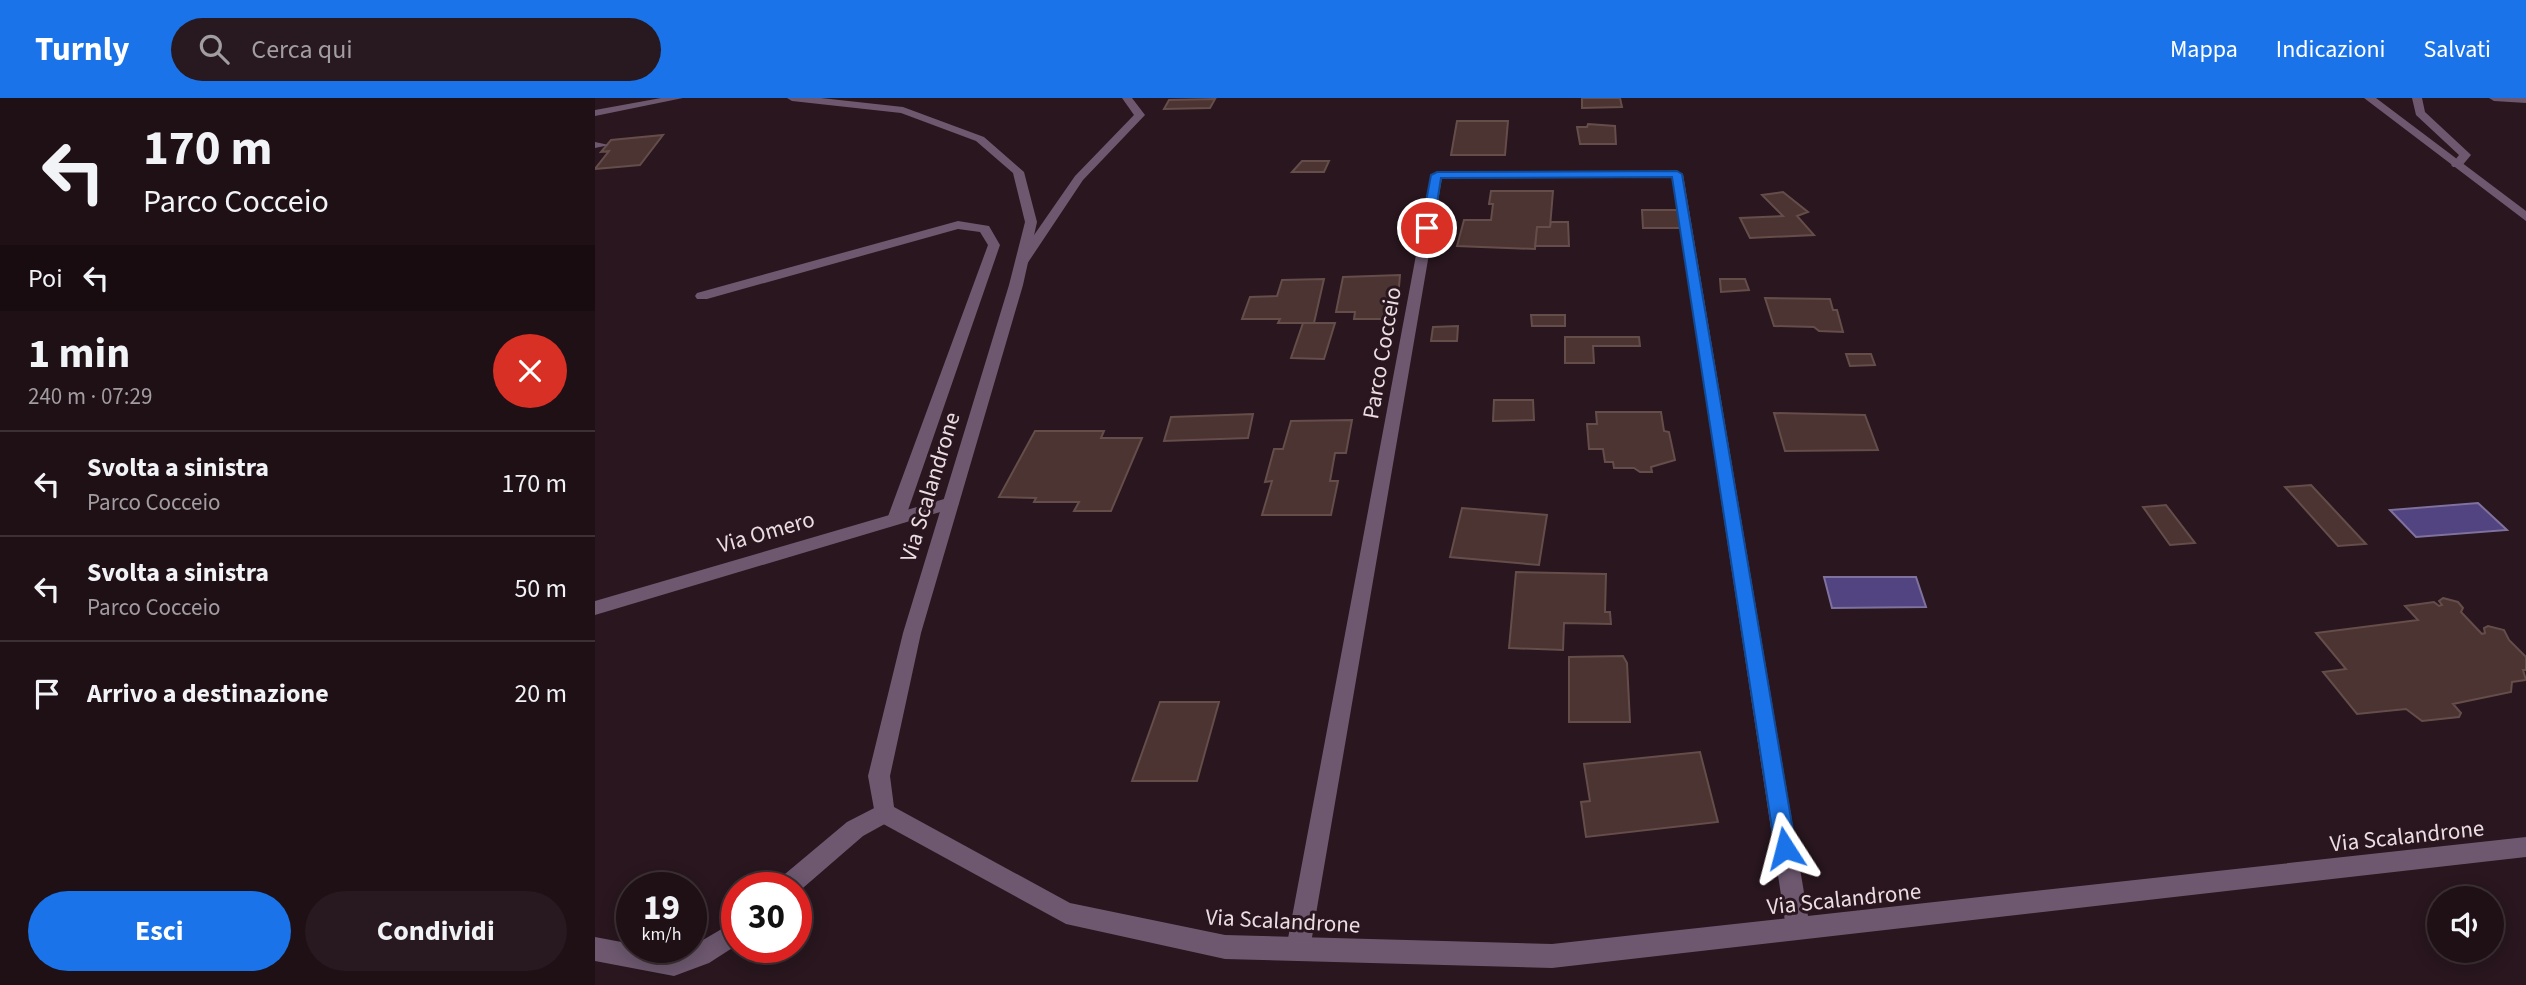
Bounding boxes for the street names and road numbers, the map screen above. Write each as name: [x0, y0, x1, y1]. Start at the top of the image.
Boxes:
street label: Parco Cocceio: [1354, 284, 1410, 422]
street label: Via Scalandrone: [892, 408, 968, 566]
street label: Via Omero: [714, 502, 818, 562]
street label: Via Scalandrone: [2328, 811, 2486, 861]
street label: Via Scalandrone: [1765, 874, 1923, 924]
street label: Via Scalandrone: [1205, 900, 1361, 942]

